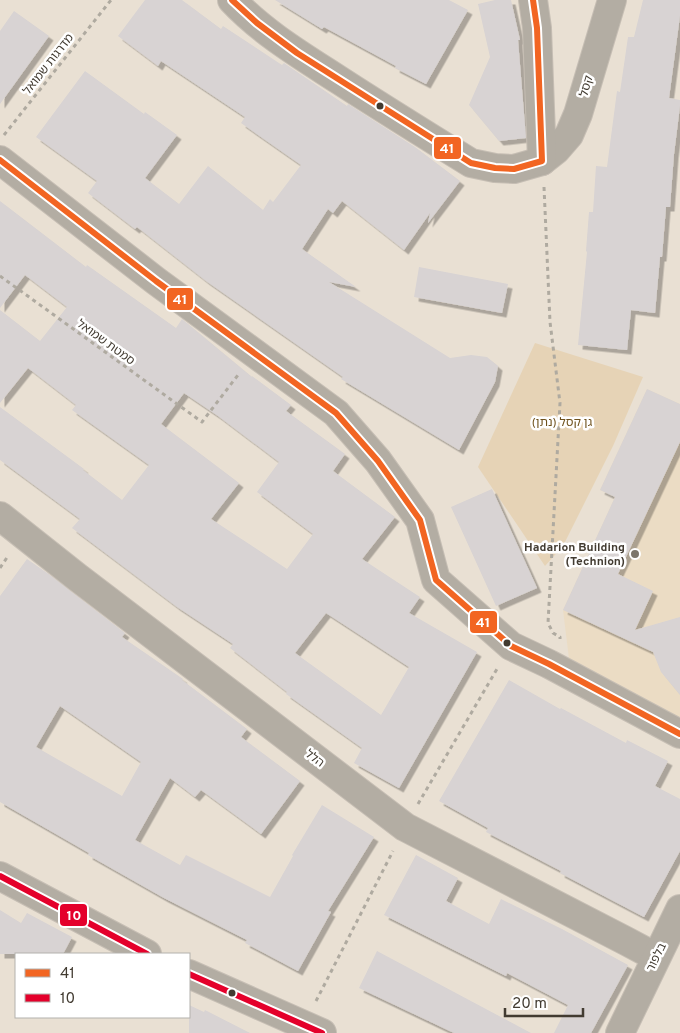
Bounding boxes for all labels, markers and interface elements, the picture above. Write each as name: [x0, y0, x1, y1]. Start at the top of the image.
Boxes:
street label: מדרגות שמואל: [20, 31, 78, 98]
street label: קסל: [576, 73, 598, 99]
unlabelled marker: [375, 101, 385, 111]
line badge: 41: [433, 136, 462, 160]
text: 41: [440, 141, 454, 158]
line badge: 41: [166, 287, 194, 311]
text: 41: [173, 292, 187, 309]
street label: סמטת שמואל: [73, 316, 138, 370]
park label: גן קסל (נתן): [532, 415, 593, 431]
place label: Hadarion Building (Technion): [524, 540, 625, 570]
marker: Hadarion Building (Technion): [629, 548, 641, 560]
line badge: 41: [469, 610, 498, 634]
text: 41: [476, 615, 490, 632]
unlabelled marker: [502, 638, 512, 648]
street label: הלל: [302, 746, 327, 771]
line badge: 10: [59, 903, 88, 927]
text: 10: [67, 908, 81, 925]
street label: בלפור: [643, 940, 671, 974]
legend: [15, 953, 190, 1018]
text: 41: [60, 965, 75, 984]
scale bar: [505, 986, 582, 1018]
unlabelled marker: [227, 988, 237, 998]
text: 10: [60, 990, 75, 1009]
text: 20 m: [512, 995, 547, 1014]

